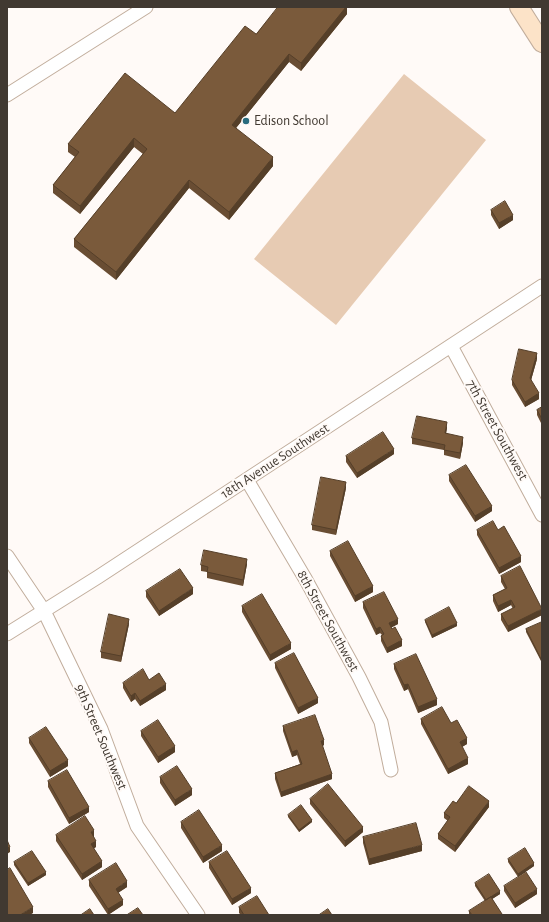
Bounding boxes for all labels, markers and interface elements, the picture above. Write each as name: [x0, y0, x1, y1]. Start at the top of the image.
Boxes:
place label: Edison School: [254, 113, 329, 129]
marker: Edison School: [241, 116, 251, 126]
street label: 7th Street Southwest: [462, 377, 532, 483]
street label: 18th Avenue Southwest: [218, 420, 332, 502]
street label: 8th Street Southwest: [293, 567, 363, 675]
street label: 9th Street Southwest: [71, 682, 131, 792]

